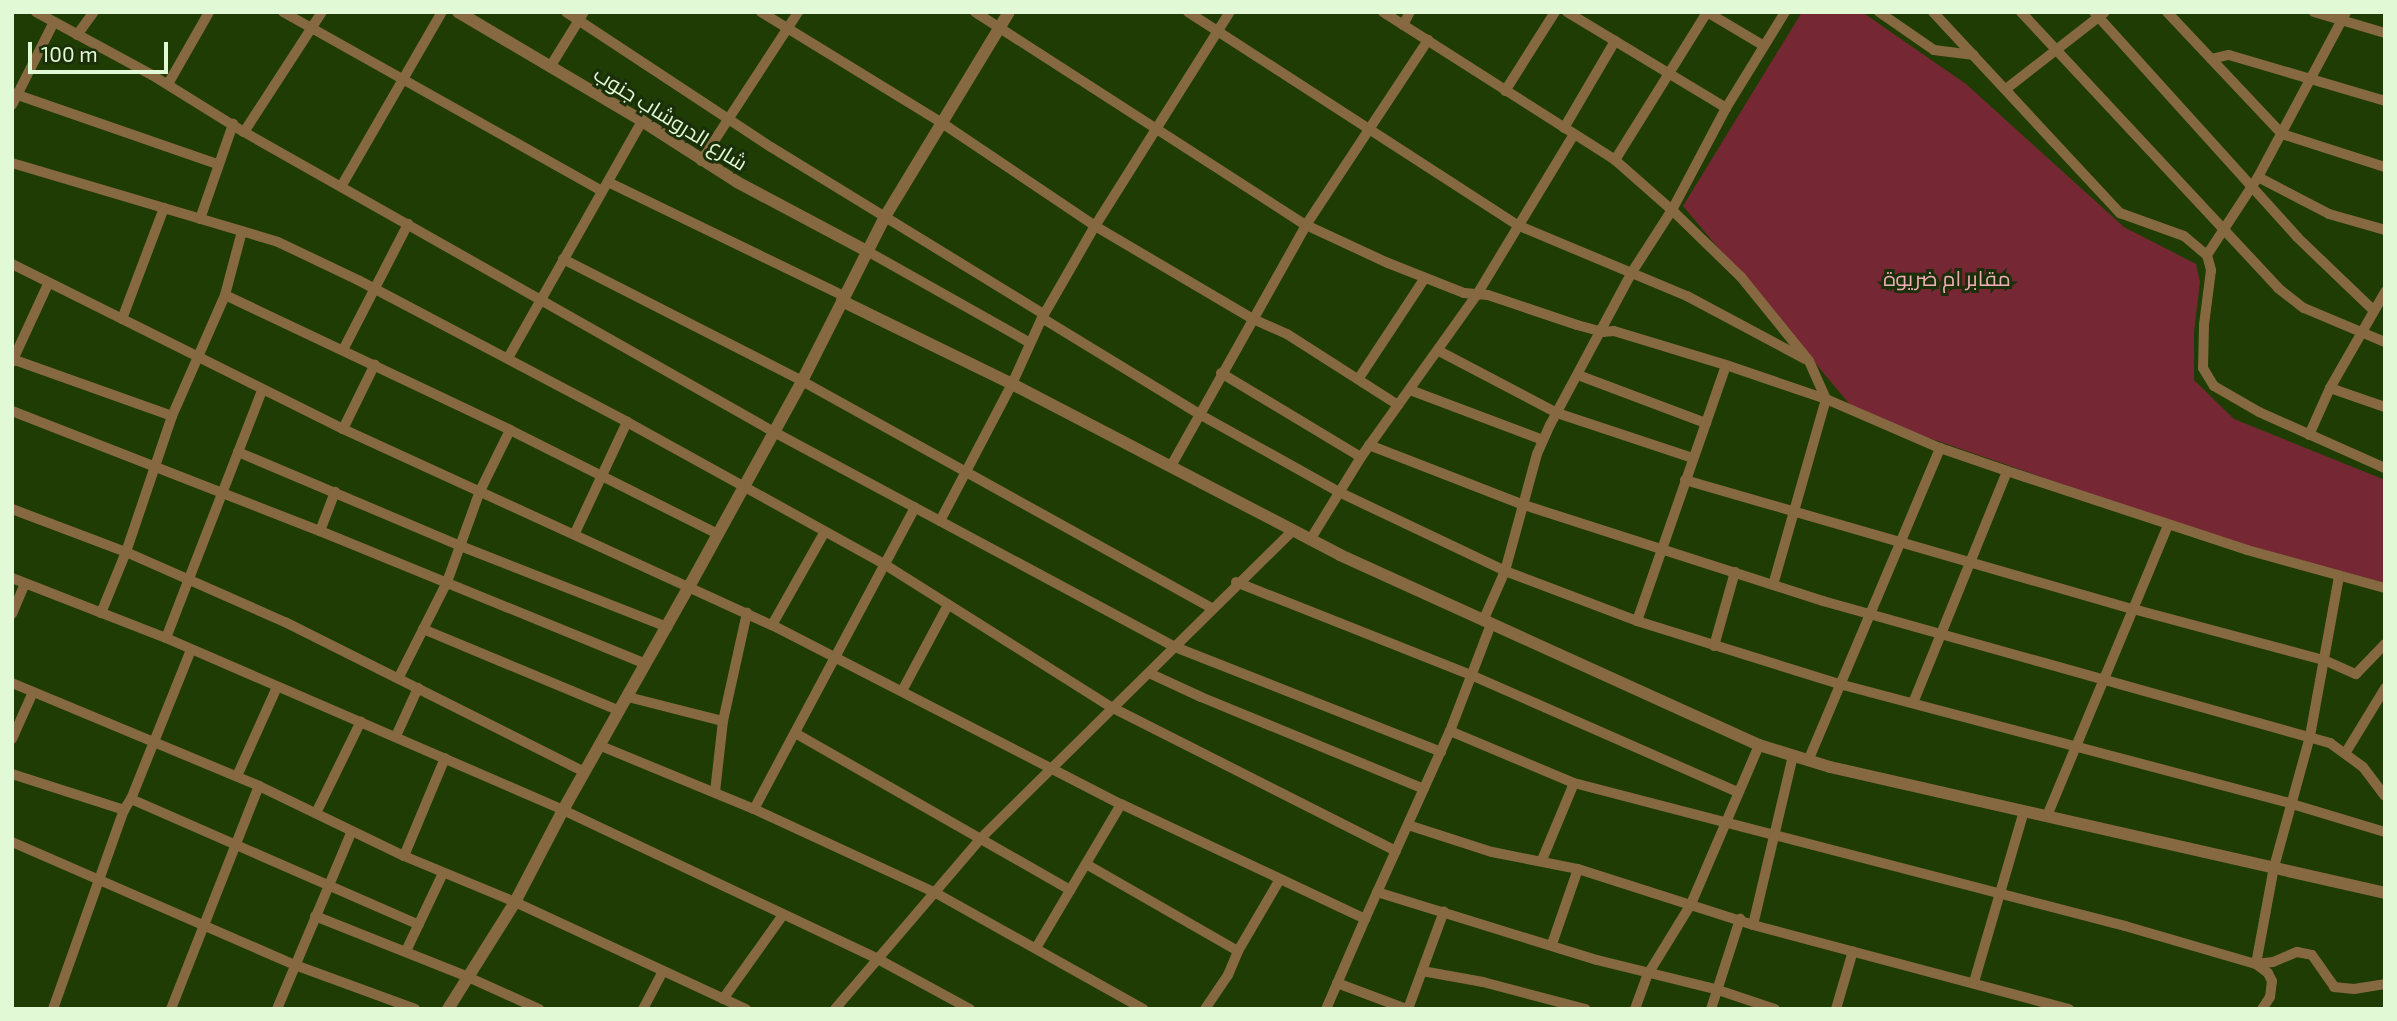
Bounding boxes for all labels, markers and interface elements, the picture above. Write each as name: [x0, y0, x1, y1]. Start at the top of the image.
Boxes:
scale bar: [32, 28, 172, 72]
text: 100 m: [41, 41, 98, 66]
street label: شارع الدروشاب جنوب: [590, 61, 752, 175]
park label: مقابر ام ضريوة: [1883, 265, 2011, 291]

